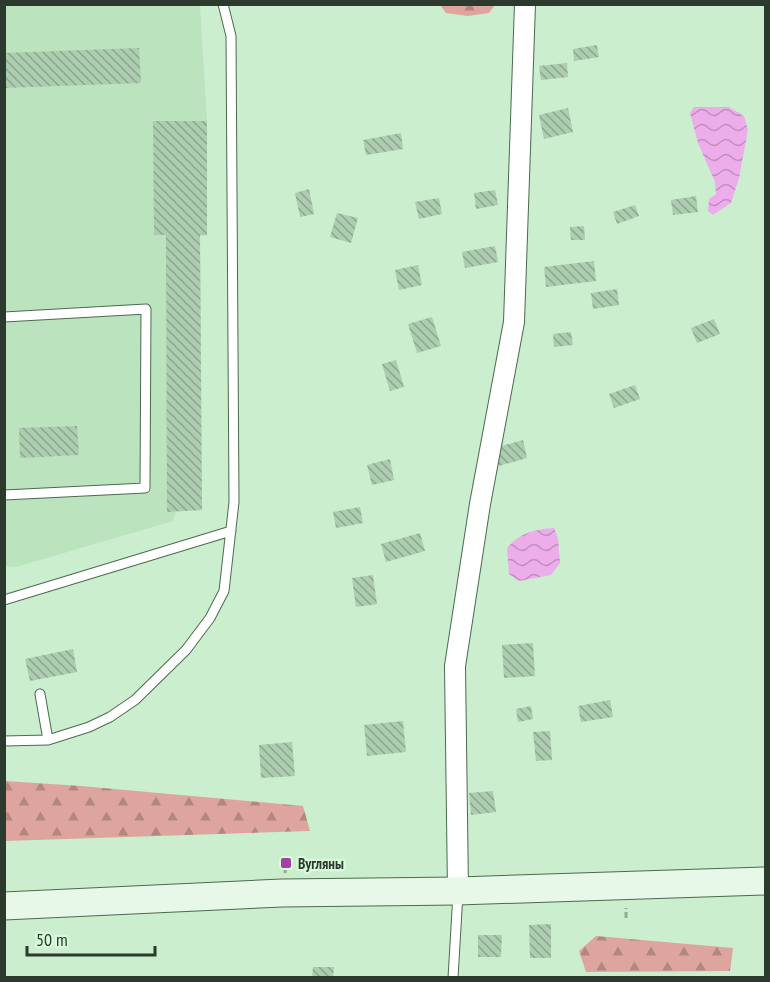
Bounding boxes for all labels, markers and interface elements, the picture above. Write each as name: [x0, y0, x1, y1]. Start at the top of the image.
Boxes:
place label: Вугляны: [298, 854, 344, 873]
marker: Вугляны: [279, 856, 293, 870]
scale bar: [27, 919, 154, 957]
text: 50 m: [36, 928, 68, 951]

